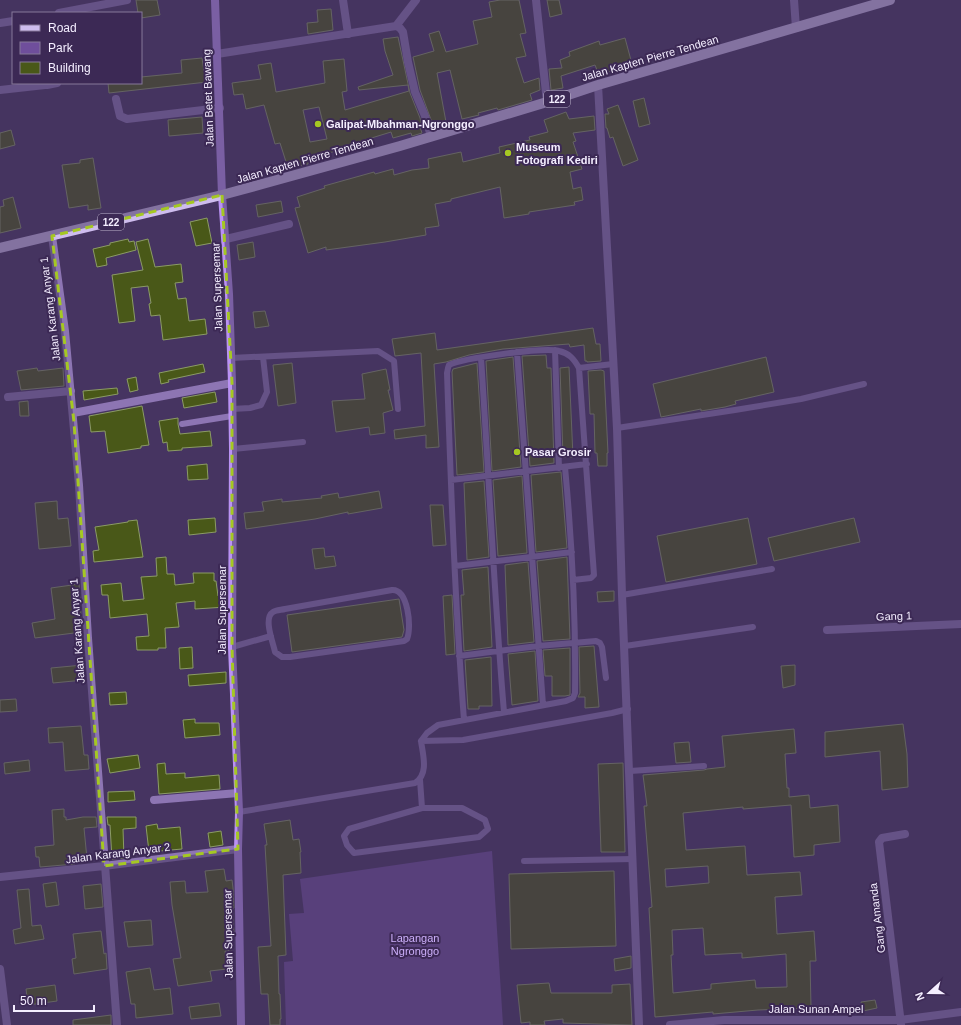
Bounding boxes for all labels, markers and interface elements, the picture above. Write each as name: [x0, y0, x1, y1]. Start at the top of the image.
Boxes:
legend: [12, 12, 142, 84]
text: Road: [48, 21, 77, 35]
street label: Jalan Kapten Pierre Tendean: [580, 33, 720, 83]
text: Park: [48, 41, 74, 55]
street label: Jalan Betet Bawang: [200, 49, 216, 147]
text: Building: [48, 61, 91, 75]
road number: 122: [544, 91, 570, 107]
place label: Galipat-Mbahman-Ngronggo: [326, 118, 475, 130]
marker: Galipat-Mbahman-Ngronggo: [313, 119, 323, 129]
street label: Jalan Kapten Pierre Tendean: [235, 135, 375, 185]
place label: Museum Fotografi Kediri: [516, 141, 598, 166]
marker: Museum Fotografi Kediri: [503, 148, 513, 158]
road number: 122: [98, 214, 124, 230]
street label: Jalan Supersemar: [209, 242, 225, 332]
street label: Jalan Karang Anyar 1: [38, 256, 62, 362]
place label: Pasar Grosir: [525, 446, 592, 458]
marker: Pasar Grosir: [512, 447, 522, 457]
street label: Jalan Supersemar: [216, 565, 228, 655]
street label: Jalan Karang Anyar 1: [67, 578, 87, 684]
street label: Gang 1: [876, 609, 912, 623]
street label: Jalan Karang Anyar 2: [65, 841, 171, 865]
street label: Gang Amanda: [867, 881, 887, 954]
street label: Jalan Supersemar: [221, 889, 235, 979]
park label: Lapangan Ngronggo: [391, 932, 439, 957]
north arrow: [909, 973, 949, 1013]
scale bar: [14, 987, 94, 1013]
text: N: [913, 991, 927, 1002]
text: 50 m: [20, 994, 47, 1008]
street label: Jalan Sunan Ampel: [769, 1003, 863, 1015]

